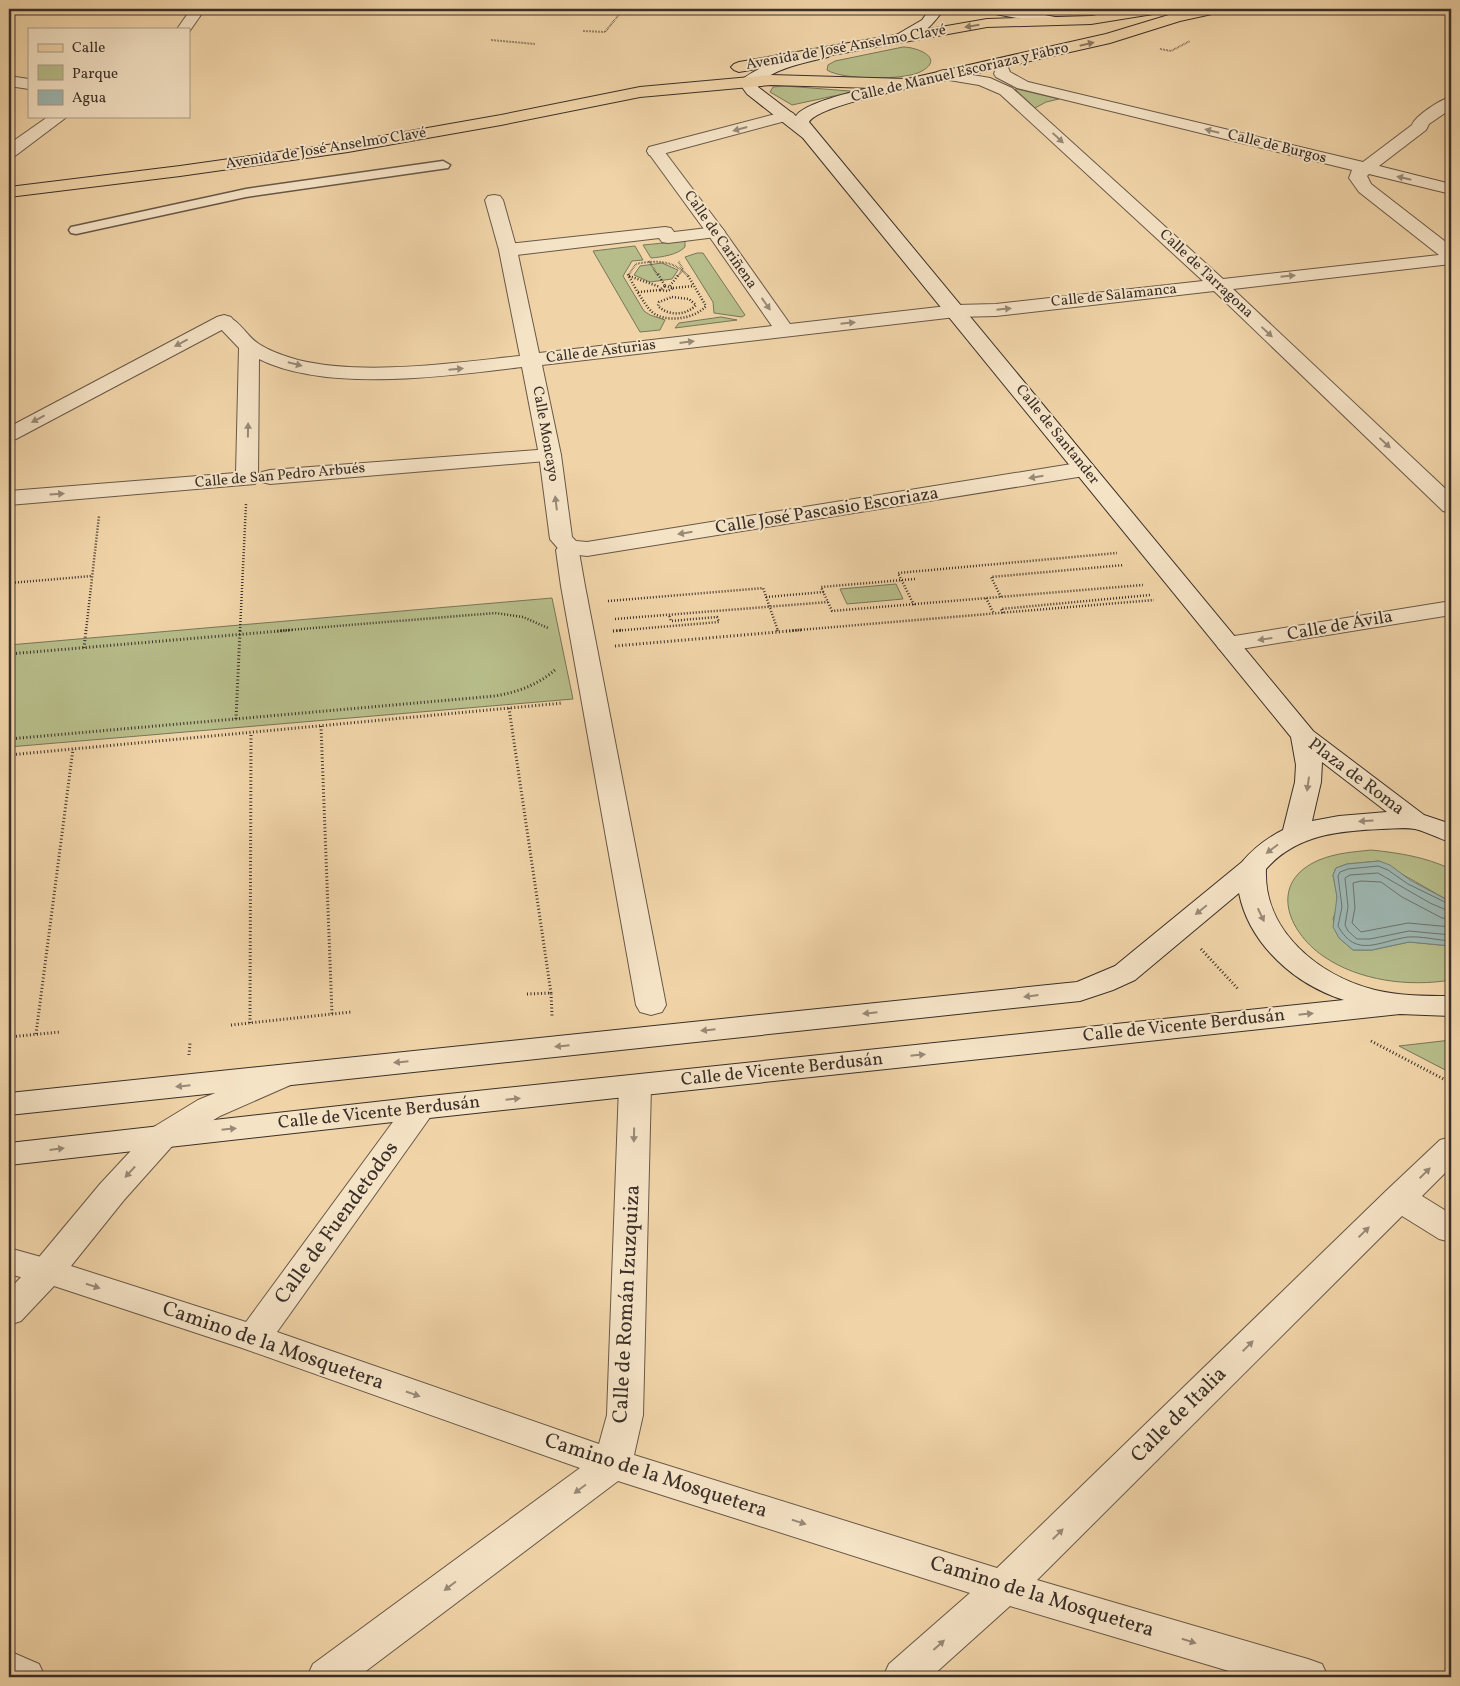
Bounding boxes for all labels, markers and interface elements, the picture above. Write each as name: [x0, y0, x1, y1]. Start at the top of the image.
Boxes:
street label: Avenida de José Anselmo Clavé: [744, 20, 948, 76]
one-way arrow: [963, 22, 979, 30]
legend: [28, 28, 190, 118]
text: Calle: [72, 38, 105, 59]
street label: Calle de Manuel Escoriaza y Fabro: [849, 38, 1071, 108]
one-way arrow: [1079, 40, 1094, 48]
text: Parque: [72, 64, 118, 85]
text: Agua: [72, 88, 106, 109]
street label: Avenida de José Anselmo Clavé: [224, 123, 428, 175]
one-way arrow: [732, 125, 747, 133]
street label: Calle de Burgos: [1225, 125, 1329, 169]
one-way arrow: [1204, 127, 1219, 135]
one-way arrow: [1052, 132, 1064, 144]
one-way arrow: [1396, 174, 1411, 182]
street label: Calle de Cariñena: [678, 187, 762, 293]
street label: Calle de Tarragona: [1154, 225, 1258, 323]
one-way arrow: [1280, 272, 1296, 280]
street label: Calle de Salamanca: [1050, 279, 1178, 313]
one-way arrow: [761, 297, 771, 311]
one-way arrow: [997, 305, 1013, 313]
one-way arrow: [841, 319, 857, 327]
one-way arrow: [1261, 326, 1273, 338]
street label: Calle de Asturias: [545, 335, 657, 369]
one-way arrow: [679, 338, 695, 346]
one-way arrow: [174, 339, 189, 347]
one-way arrow: [287, 360, 302, 368]
one-way arrow: [448, 365, 464, 373]
street label: Calle de Santander: [1010, 381, 1104, 489]
street label: Calle Moncayo: [526, 385, 564, 483]
one-way arrow: [31, 415, 44, 424]
one-way arrow: [244, 422, 252, 438]
one-way arrow: [1379, 437, 1391, 449]
street label: Calle de San Pedro Arbués: [194, 458, 366, 494]
one-way arrow: [1027, 473, 1043, 481]
street label: Calle José Pascasio Escoriaza: [714, 481, 940, 541]
one-way arrow: [50, 490, 66, 498]
one-way arrow: [552, 495, 560, 511]
one-way arrow: [677, 530, 693, 538]
street label: Calle de Ávila: [1285, 604, 1395, 648]
one-way arrow: [1257, 635, 1273, 643]
street label: Plaza de Roma: [1303, 732, 1410, 822]
one-way arrow: [1303, 776, 1311, 792]
one-way arrow: [1358, 818, 1374, 826]
one-way arrow: [1266, 843, 1279, 854]
one-way arrow: [1195, 904, 1208, 915]
one-way arrow: [1257, 908, 1265, 922]
one-way arrow: [1023, 992, 1039, 1000]
street label: Calle de Vicente Berdusán: [1082, 1003, 1286, 1049]
one-way arrow: [1298, 1009, 1314, 1017]
one-way arrow: [861, 1010, 877, 1018]
one-way arrow: [700, 1026, 716, 1034]
one-way arrow: [554, 1042, 570, 1050]
street label: Calle de Vicente Berdusán: [680, 1047, 884, 1093]
one-way arrow: [910, 1051, 926, 1059]
one-way arrow: [393, 1058, 409, 1066]
one-way arrow: [175, 1082, 191, 1090]
street label: Calle de Vicente Berdusán: [277, 1090, 481, 1136]
one-way arrow: [505, 1094, 521, 1102]
one-way arrow: [222, 1125, 238, 1133]
one-way arrow: [630, 1127, 638, 1143]
street label: Calle de Fuendetodos: [268, 1136, 406, 1310]
one-way arrow: [49, 1145, 65, 1153]
one-way arrow: [125, 1166, 136, 1179]
one-way arrow: [1419, 1167, 1431, 1179]
street label: Calle de Román Izuzquiza: [606, 1184, 648, 1424]
one-way arrow: [1358, 1226, 1370, 1238]
one-way arrow: [86, 1282, 101, 1290]
street label: Camino de la Mosquetera: [158, 1294, 388, 1398]
one-way arrow: [1242, 1340, 1254, 1352]
street label: Calle de Italia: [1124, 1360, 1234, 1470]
one-way arrow: [406, 1390, 421, 1398]
street label: Camino de la Mosquetera: [541, 1426, 771, 1526]
one-way arrow: [573, 1484, 587, 1494]
one-way arrow: [792, 1519, 807, 1527]
one-way arrow: [1051, 1528, 1063, 1540]
street label: Camino de la Mosquetera: [926, 1549, 1158, 1645]
one-way arrow: [443, 1581, 457, 1591]
one-way arrow: [1182, 1638, 1197, 1646]
one-way arrow: [932, 1639, 945, 1650]

